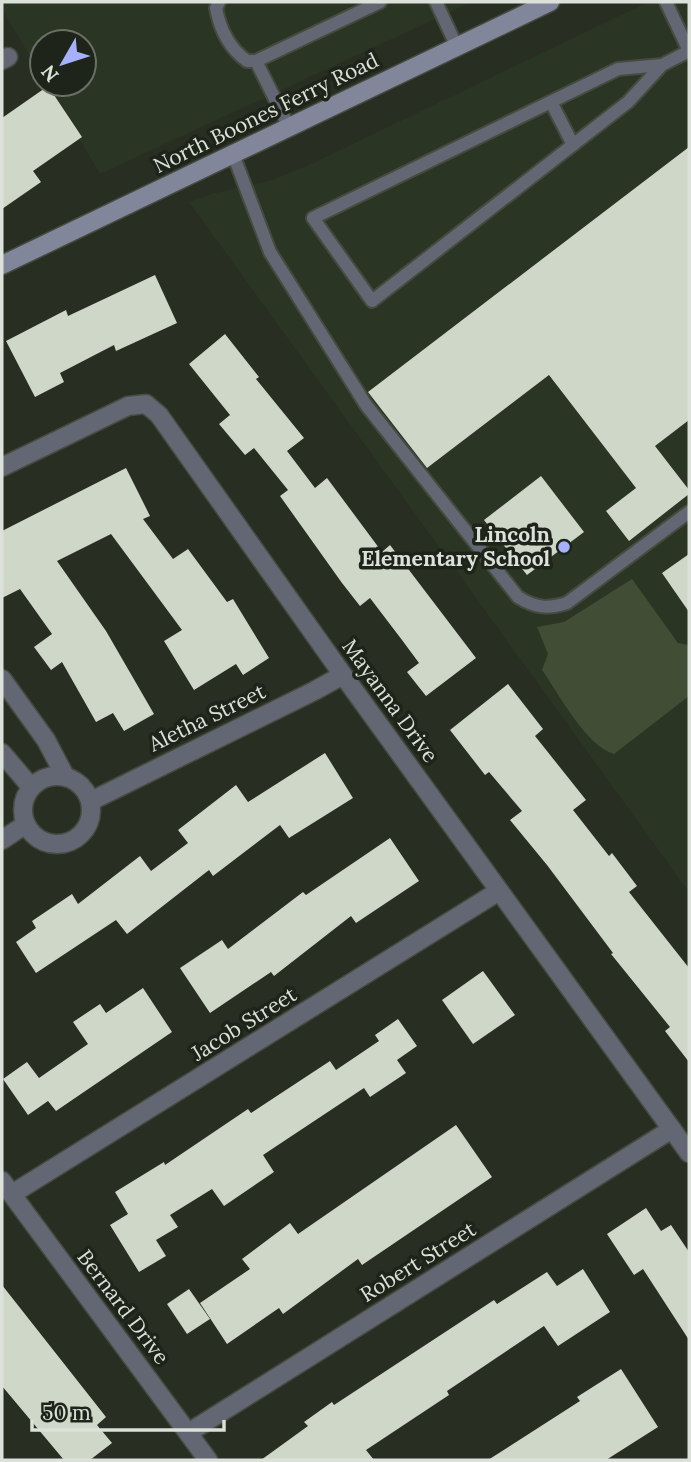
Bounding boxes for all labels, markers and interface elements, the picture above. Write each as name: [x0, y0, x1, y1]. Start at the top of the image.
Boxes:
north arrow: [28, 28, 98, 98]
street label: North Boones Ferry Road: [149, 46, 383, 179]
text: N: [36, 60, 64, 87]
place label: Lincoln Elementary School: [361, 521, 550, 572]
marker: Lincoln Elementary School: [556, 539, 572, 555]
street label: Mayanna Drive: [337, 634, 444, 768]
street label: Aletha Street: [143, 677, 270, 758]
street label: Jacob Street: [185, 980, 302, 1067]
street label: Robert Street: [355, 1215, 481, 1308]
street label: Bernard Drive: [71, 1244, 175, 1369]
scale bar: [32, 1388, 224, 1432]
text: 50 m: [42, 1399, 91, 1426]

